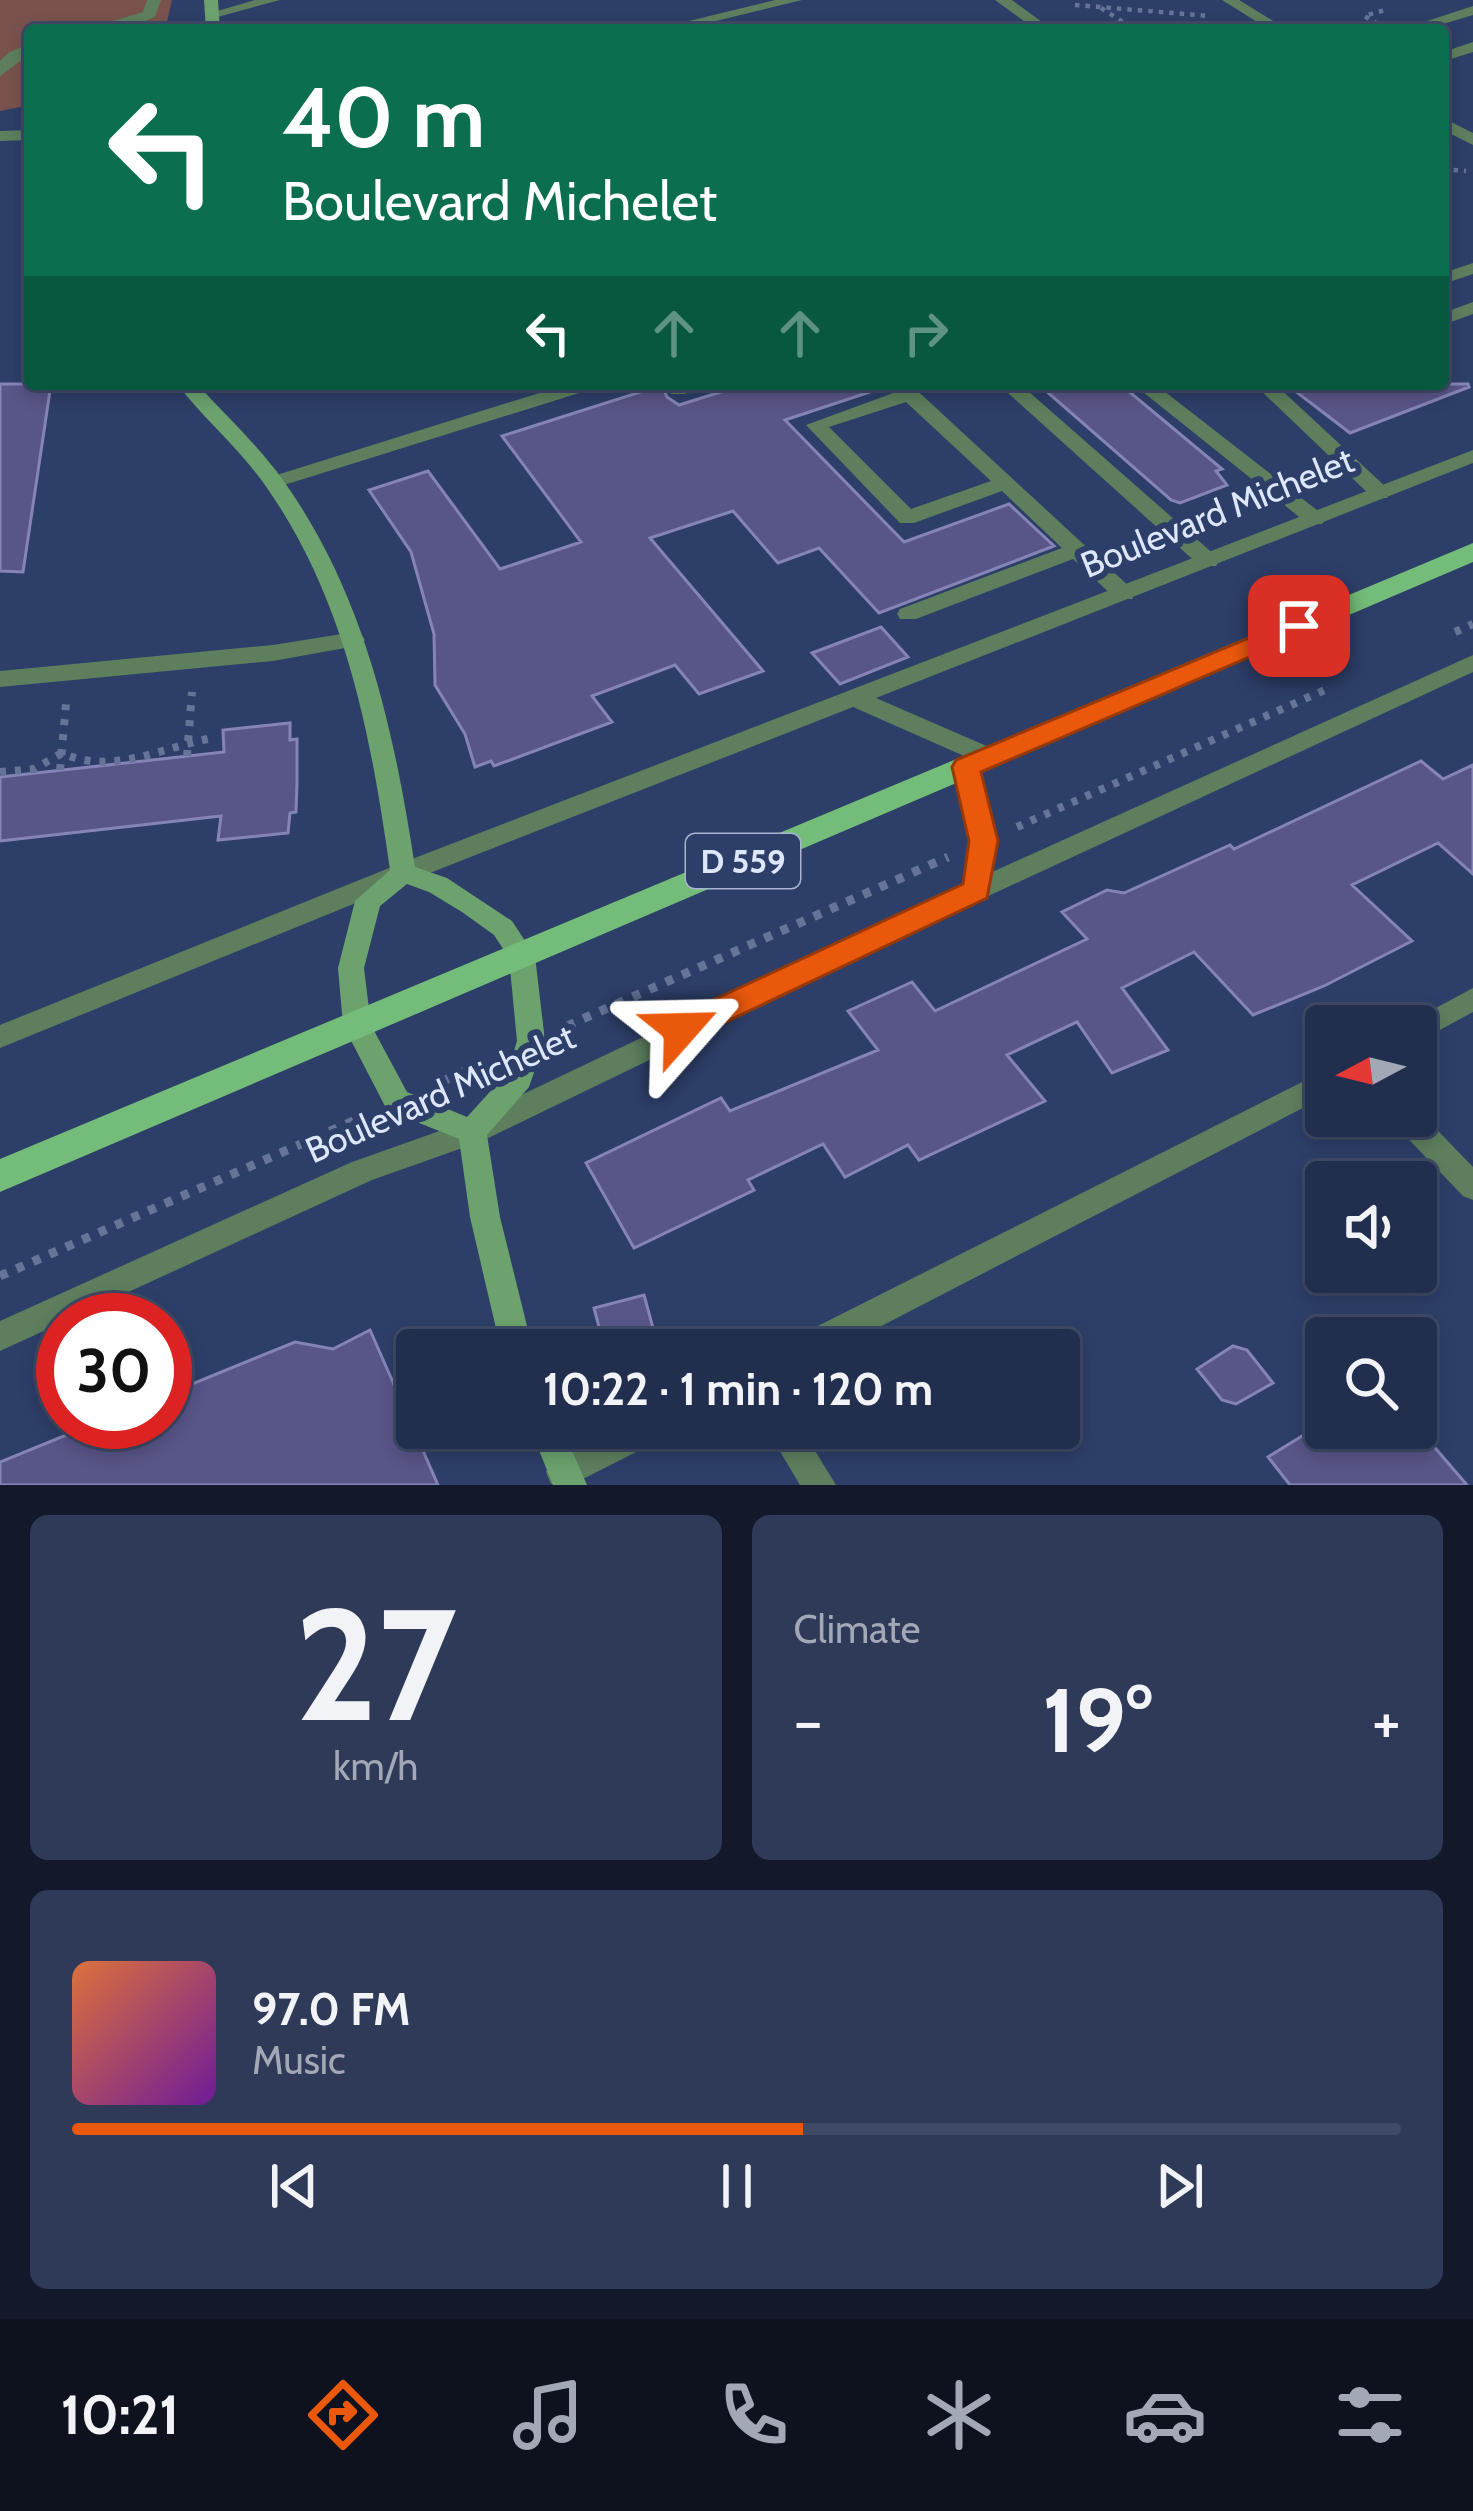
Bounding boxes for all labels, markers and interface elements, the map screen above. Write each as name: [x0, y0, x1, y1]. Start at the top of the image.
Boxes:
text: 40 m: [282, 66, 485, 168]
icon: left: [84, 72, 240, 228]
text: Boulevard Michelet: [282, 168, 717, 234]
icon: left: [515, 300, 581, 366]
icon: ahead: [641, 300, 707, 366]
icon: ahead: [767, 300, 833, 366]
icon: right: [893, 300, 959, 366]
street label: Boulevard Michelet: [1074, 437, 1360, 587]
pin: [1248, 575, 1350, 677]
icon: arrive: [1266, 593, 1332, 659]
road number: D 559: [686, 834, 800, 888]
position arrow: [618, 966, 744, 1092]
north arrow: [1305, 1005, 1437, 1137]
map controls: [1305, 1005, 1437, 1449]
street label: Boulevard Michelet: [298, 1014, 582, 1172]
button: sound: [1305, 1161, 1437, 1293]
speed limit sign: 30: [36, 1293, 192, 1449]
button: search: [1305, 1317, 1437, 1449]
text: 10:22 · 1 min · 120 m: [543, 1362, 933, 1416]
text: 27: [295, 1569, 457, 1759]
text: Climate: [794, 1605, 920, 1653]
text: 19°: [1042, 1665, 1152, 1775]
text: −: [794, 1680, 823, 1761]
text: +: [1372, 1680, 1401, 1761]
text: km/h: [333, 1742, 418, 1790]
text: 97.0 FM: [252, 1982, 411, 2036]
text: Music: [252, 2036, 346, 2084]
icon: previous: [261, 2153, 327, 2219]
icon: pause: [704, 2153, 770, 2219]
icon: next: [1147, 2153, 1213, 2219]
icon: directions: [301, 2373, 385, 2457]
icon: music: [506, 2373, 590, 2457]
icon: phone: [712, 2373, 796, 2457]
icon: climate: [917, 2373, 1001, 2457]
icon: car: [1123, 2373, 1207, 2457]
icon: filters: [1328, 2373, 1412, 2457]
text: 10:21: [61, 2382, 179, 2448]

